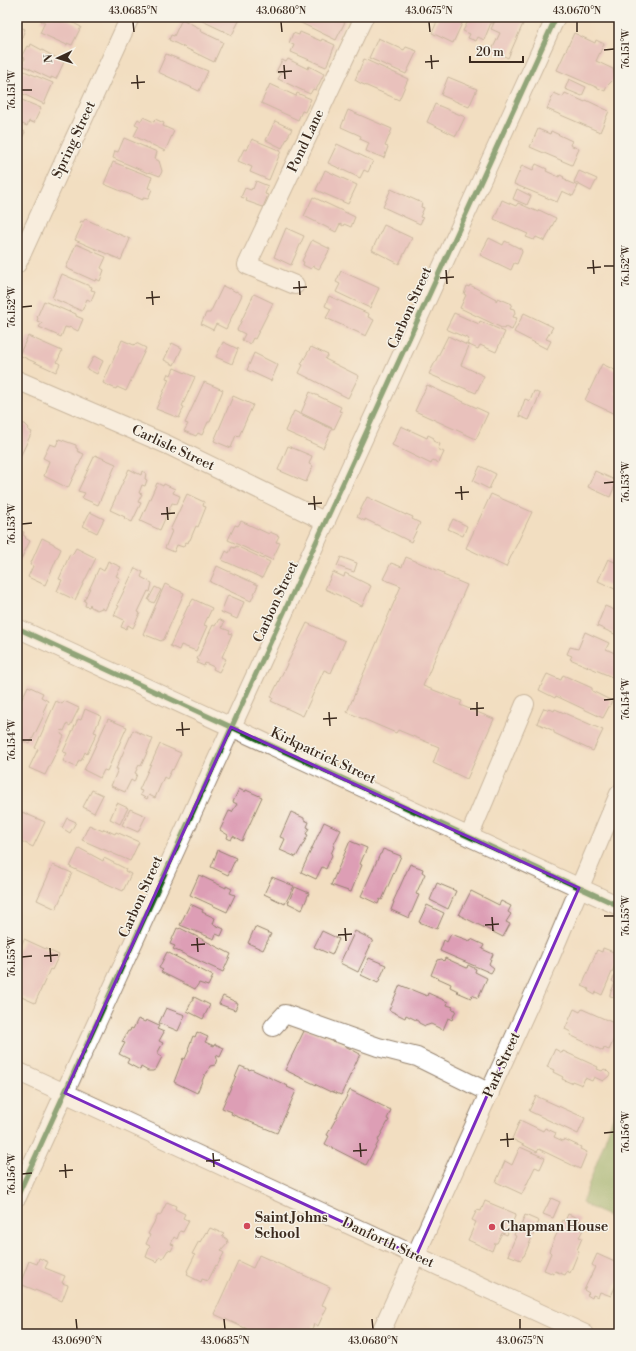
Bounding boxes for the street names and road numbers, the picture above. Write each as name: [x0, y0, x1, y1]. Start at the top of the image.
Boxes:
street label: Spring Street: [48, 98, 100, 182]
street label: Pond Lane: [284, 107, 328, 175]
street label: Carbon Street: [384, 264, 436, 352]
street label: Carlisle Street: [129, 421, 217, 475]
street label: Carbon Street: [249, 558, 303, 646]
street label: Kirkpatrick Street: [267, 724, 379, 788]
street label: Carbon Street: [115, 853, 167, 941]
street label: Park Street: [480, 1029, 524, 1101]
street label: Danforth Street: [339, 1214, 437, 1272]

